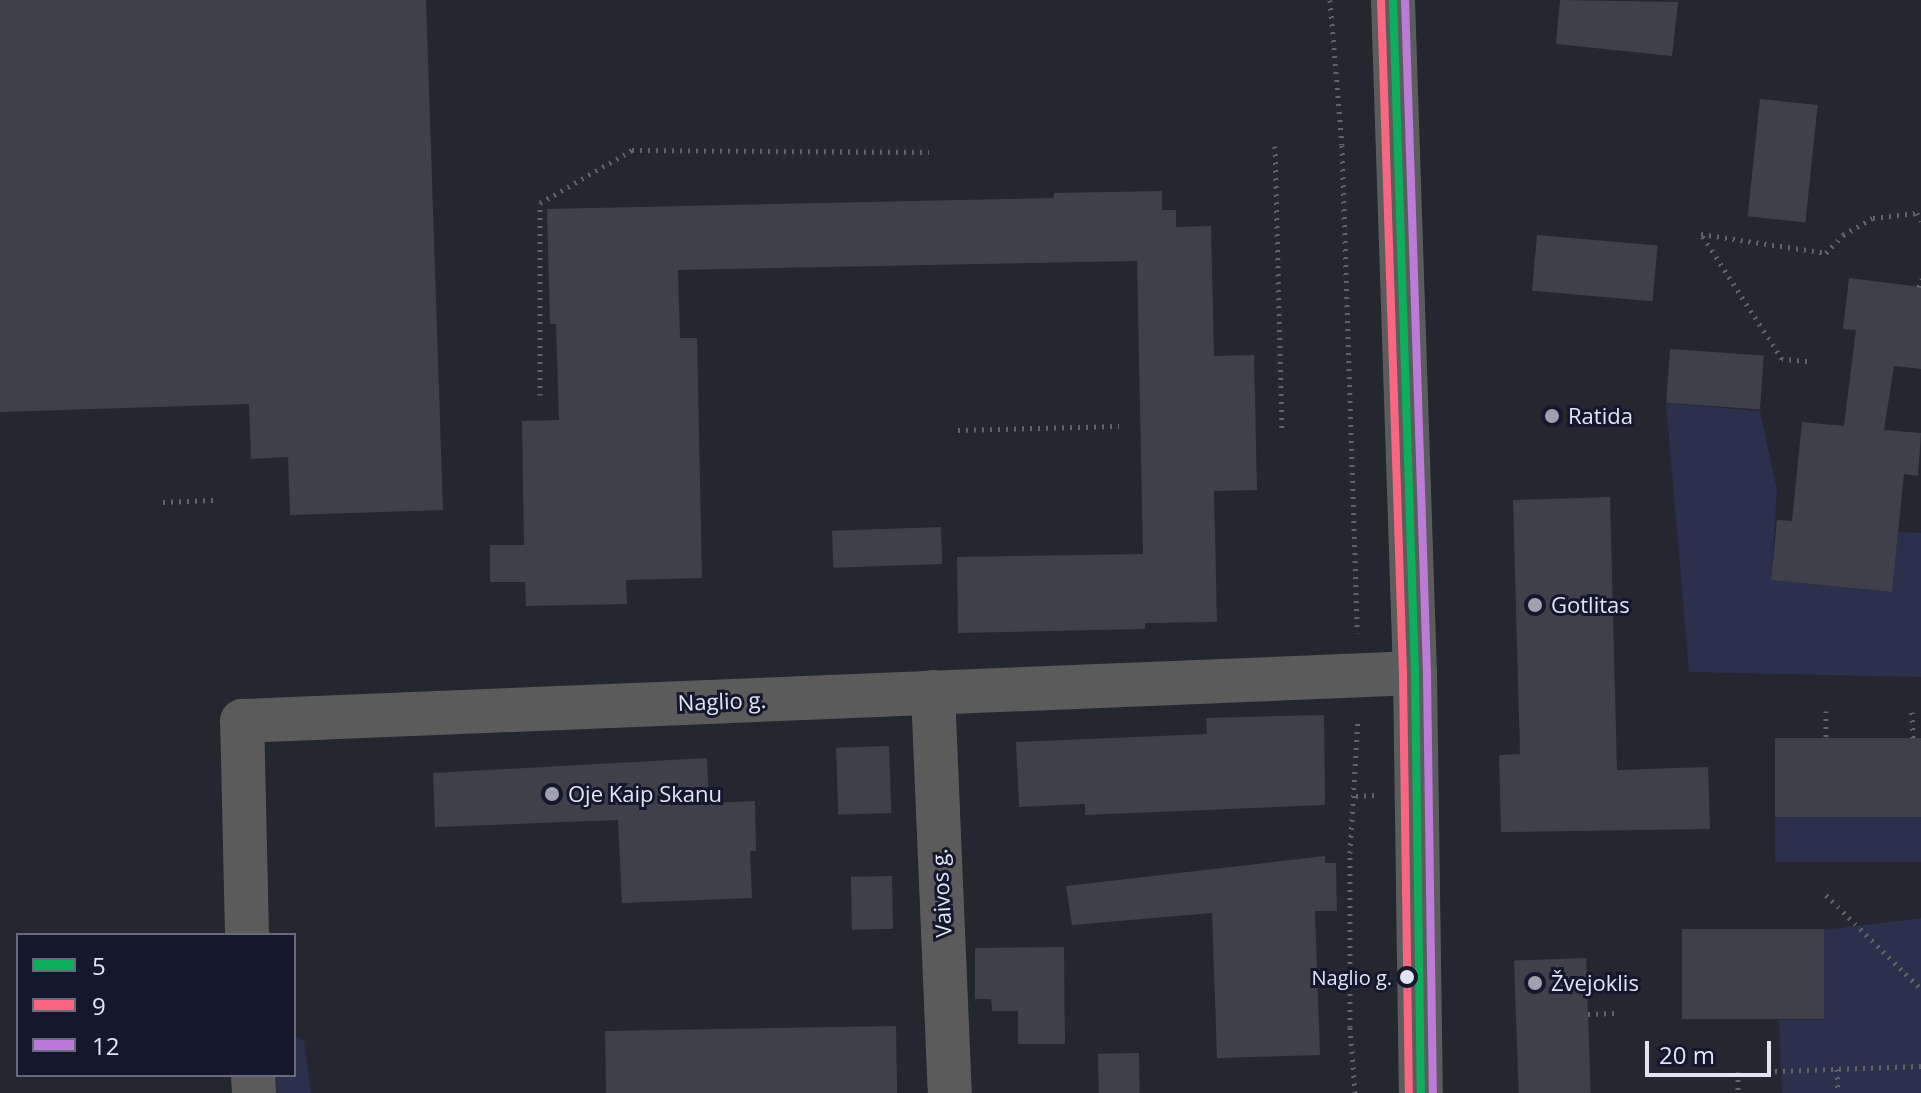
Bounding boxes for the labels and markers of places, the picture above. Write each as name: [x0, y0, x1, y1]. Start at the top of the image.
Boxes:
place label: Ratida: [1568, 403, 1633, 429]
marker: Ratida: [1543, 407, 1561, 425]
place label: Gotlitas: [1551, 592, 1630, 618]
marker: Gotlitas: [1526, 596, 1544, 614]
place label: Oje Kaip Skanu: [568, 781, 722, 807]
marker: Oje Kaip Skanu: [543, 785, 561, 803]
place label: Naglio g.: [1312, 965, 1392, 989]
marker: Naglio g.: [1399, 969, 1415, 985]
place label: Žvejoklis: [1551, 970, 1639, 996]
marker: Žvejoklis: [1526, 974, 1544, 992]

